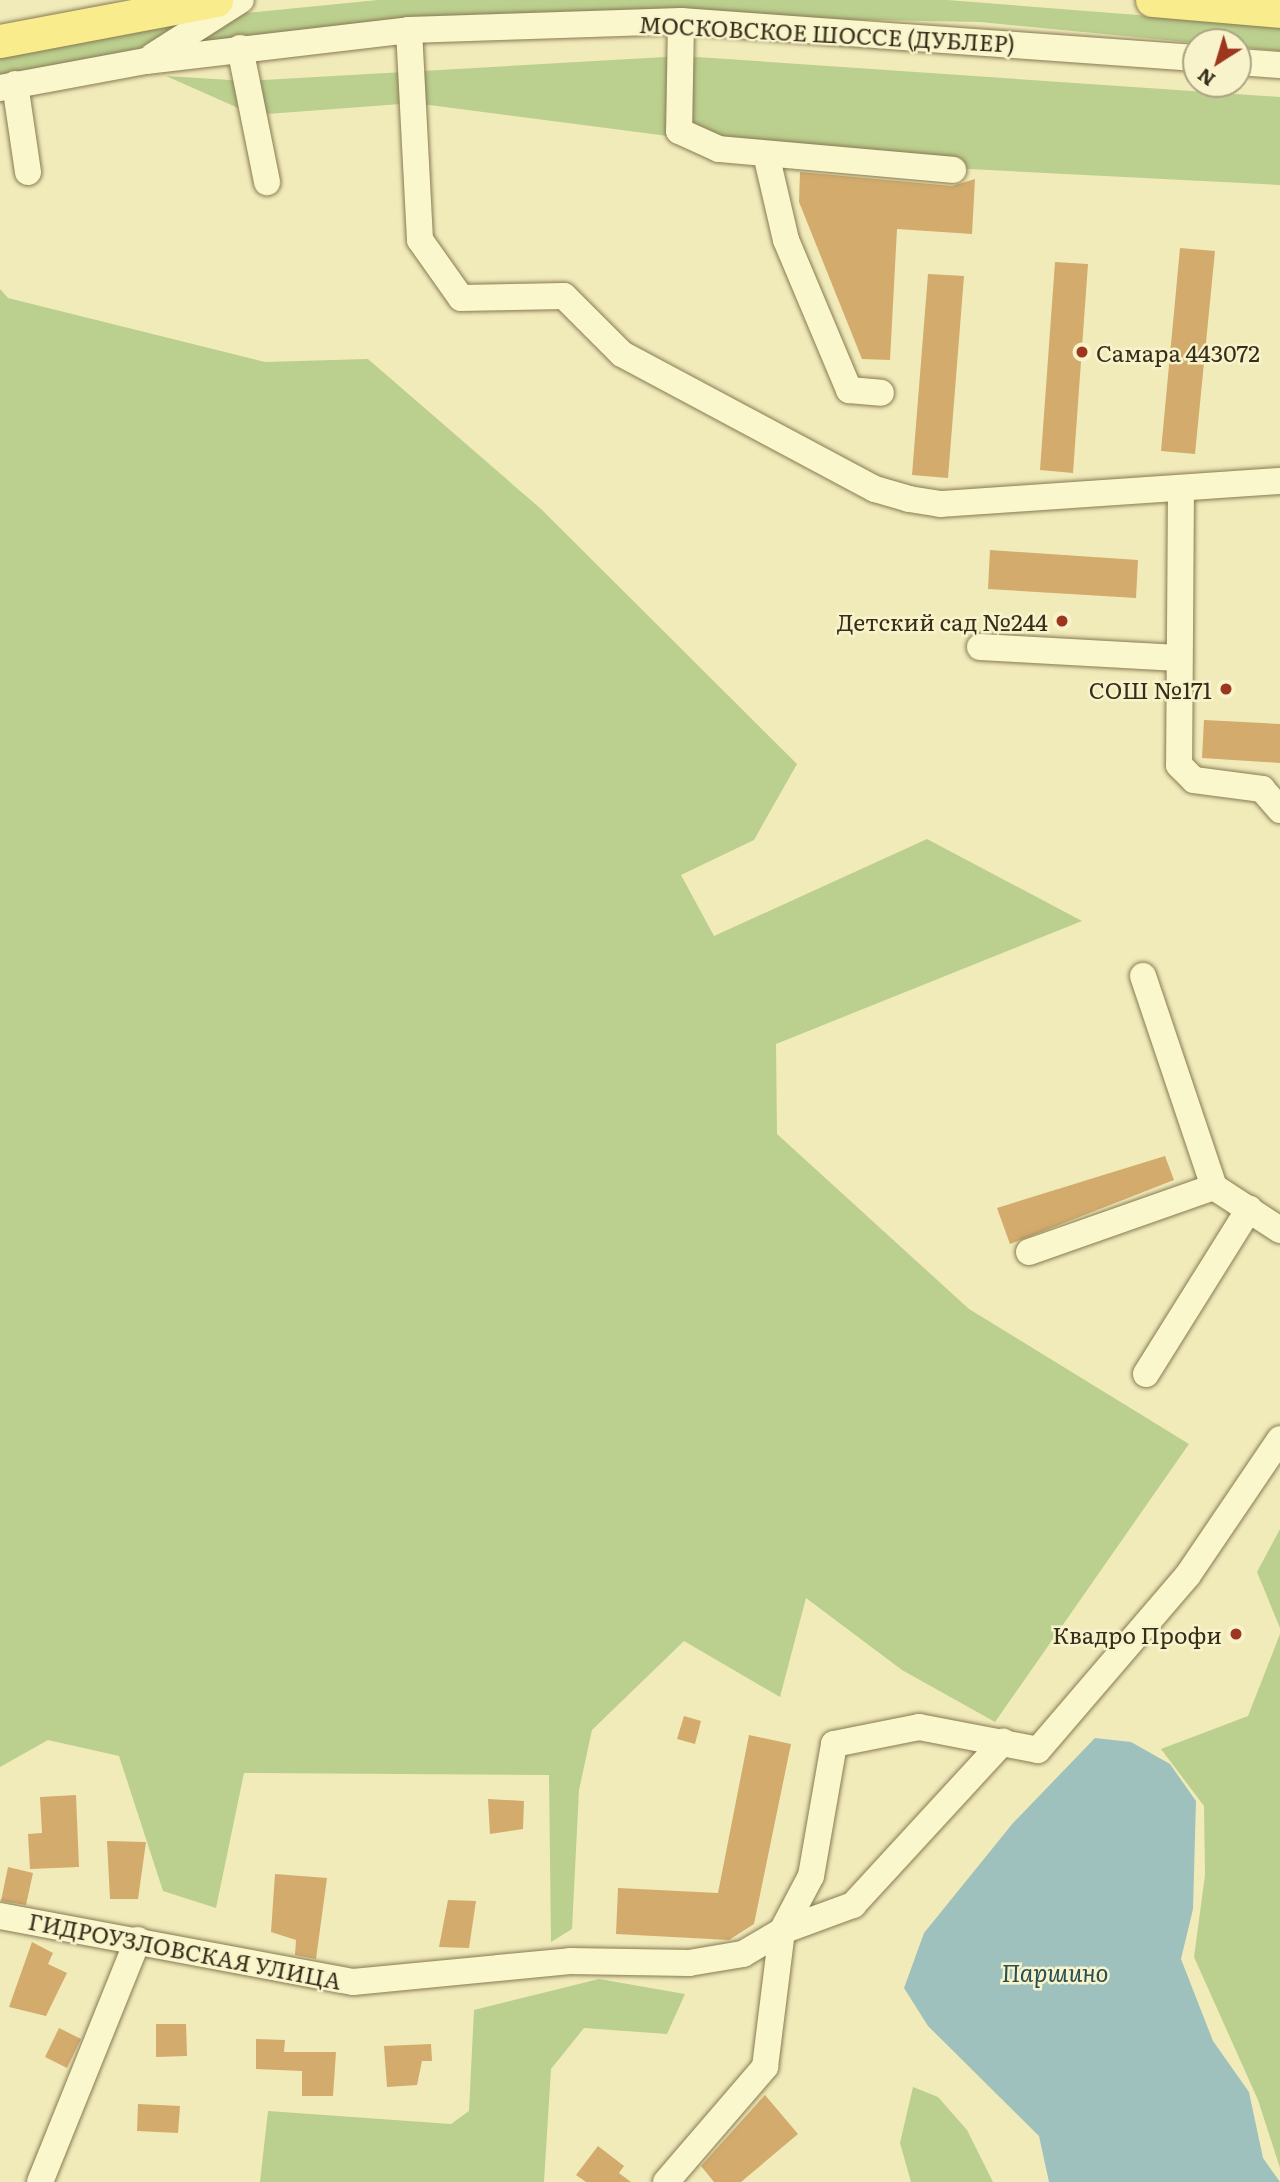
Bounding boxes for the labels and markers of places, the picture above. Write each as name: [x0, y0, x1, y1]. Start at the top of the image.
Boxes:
place label: Самара 443072: [1096, 338, 1260, 366]
marker: Самара 443072: [1074, 344, 1090, 360]
place label: Детский сад №244: [837, 607, 1048, 635]
marker: Детский сад №244: [1054, 613, 1070, 629]
place label: СОШ №171: [1089, 675, 1212, 703]
marker: СОШ №171: [1218, 681, 1234, 697]
place label: Квадро Профи: [1052, 1620, 1222, 1648]
marker: Квадро Профи: [1228, 1626, 1244, 1642]

